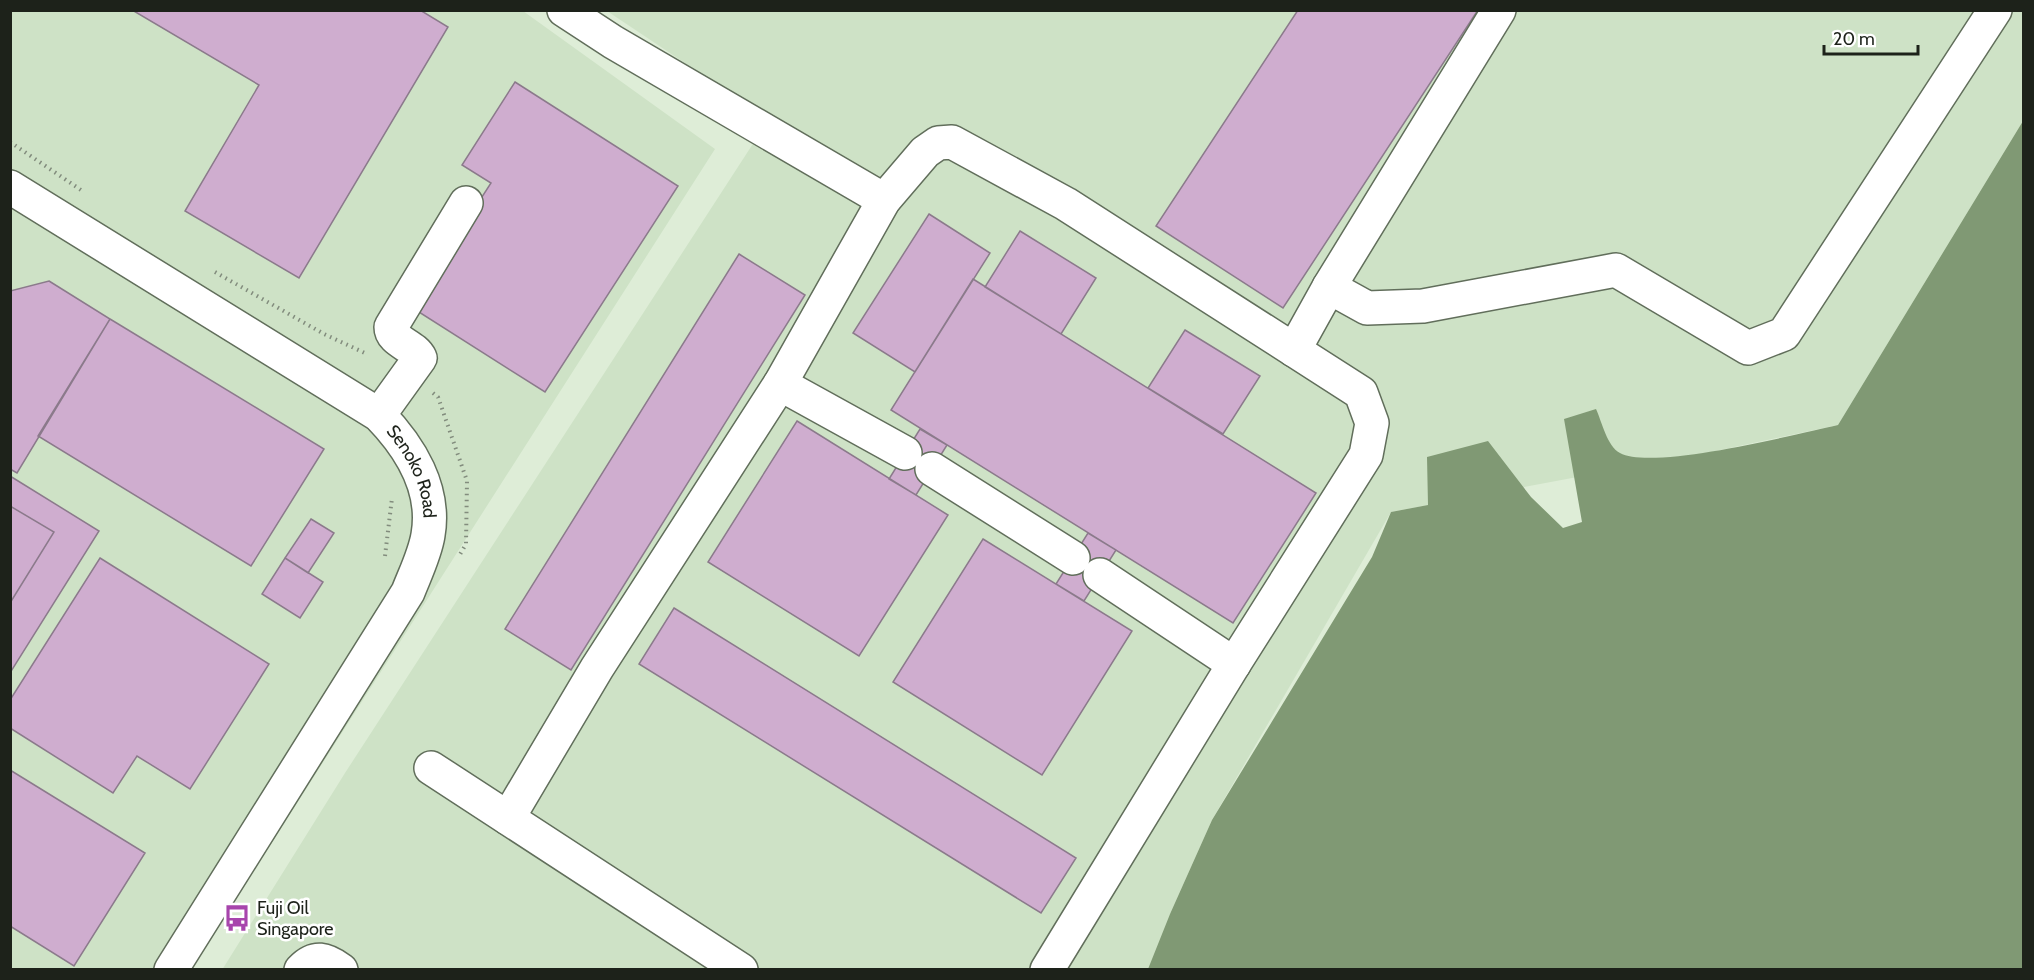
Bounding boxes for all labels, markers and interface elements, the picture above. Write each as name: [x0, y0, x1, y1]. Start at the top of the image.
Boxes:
scale bar: [1824, 18, 1918, 56]
text: 20 m: [1833, 28, 1875, 50]
street label: Senoko Road: [382, 421, 441, 518]
place label: Fuji Oil Singapore: [257, 897, 333, 940]
bus stop icon: Fuji Oil Singapore: [222, 903, 252, 933]

